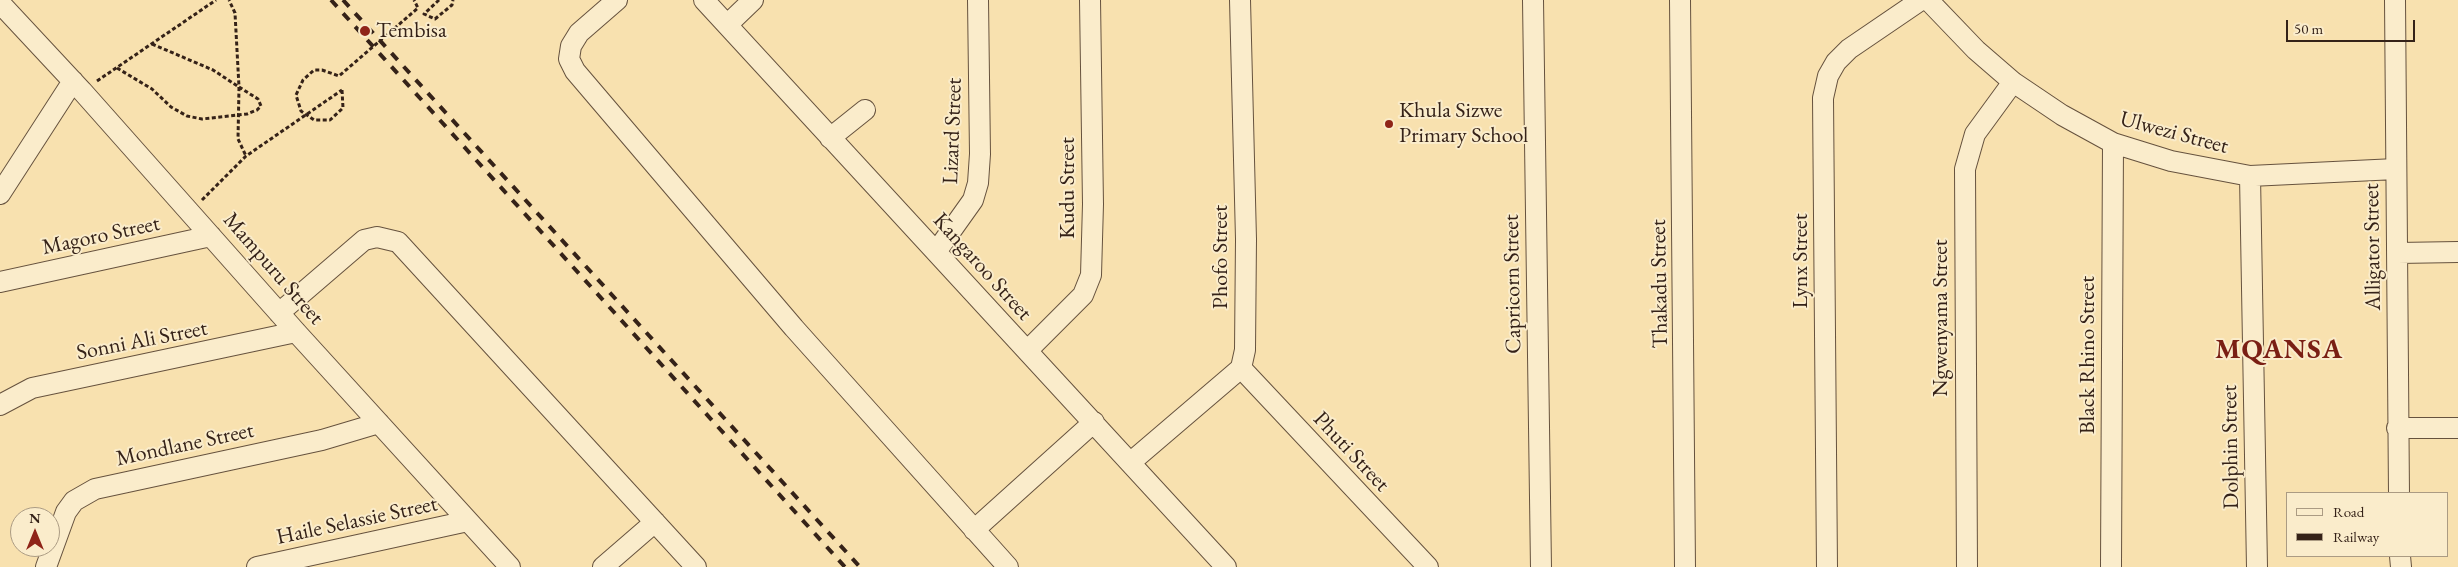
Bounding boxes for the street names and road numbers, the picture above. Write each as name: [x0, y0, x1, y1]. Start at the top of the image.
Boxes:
street label: Lizard Street: [938, 77, 968, 185]
street label: Ulwezi Street: [2117, 106, 2231, 160]
street label: Kudu Street: [1055, 137, 1081, 239]
street label: Alligator Street: [2359, 183, 2387, 311]
street label: Phofo Street: [1208, 205, 1234, 309]
street label: Mampuru Street: [217, 208, 329, 330]
street label: Kangaroo Street: [927, 208, 1037, 326]
street label: Magoro Street: [40, 211, 162, 261]
street label: Lynx Street: [1788, 213, 1814, 309]
street label: Capricorn Street: [1499, 214, 1527, 354]
street label: Thakadu Street: [1646, 219, 1674, 349]
street label: Ngwenyama Street: [1928, 239, 1954, 397]
street label: Black Rhino Street: [2075, 276, 2101, 434]
street label: Sonni Ali Street: [74, 315, 210, 367]
street label: Dolphin Street: [2217, 384, 2245, 510]
street label: Phuti Street: [1307, 406, 1395, 498]
street label: Mondlane Street: [114, 418, 256, 472]
street label: Haile Selassie Street: [274, 491, 440, 551]

